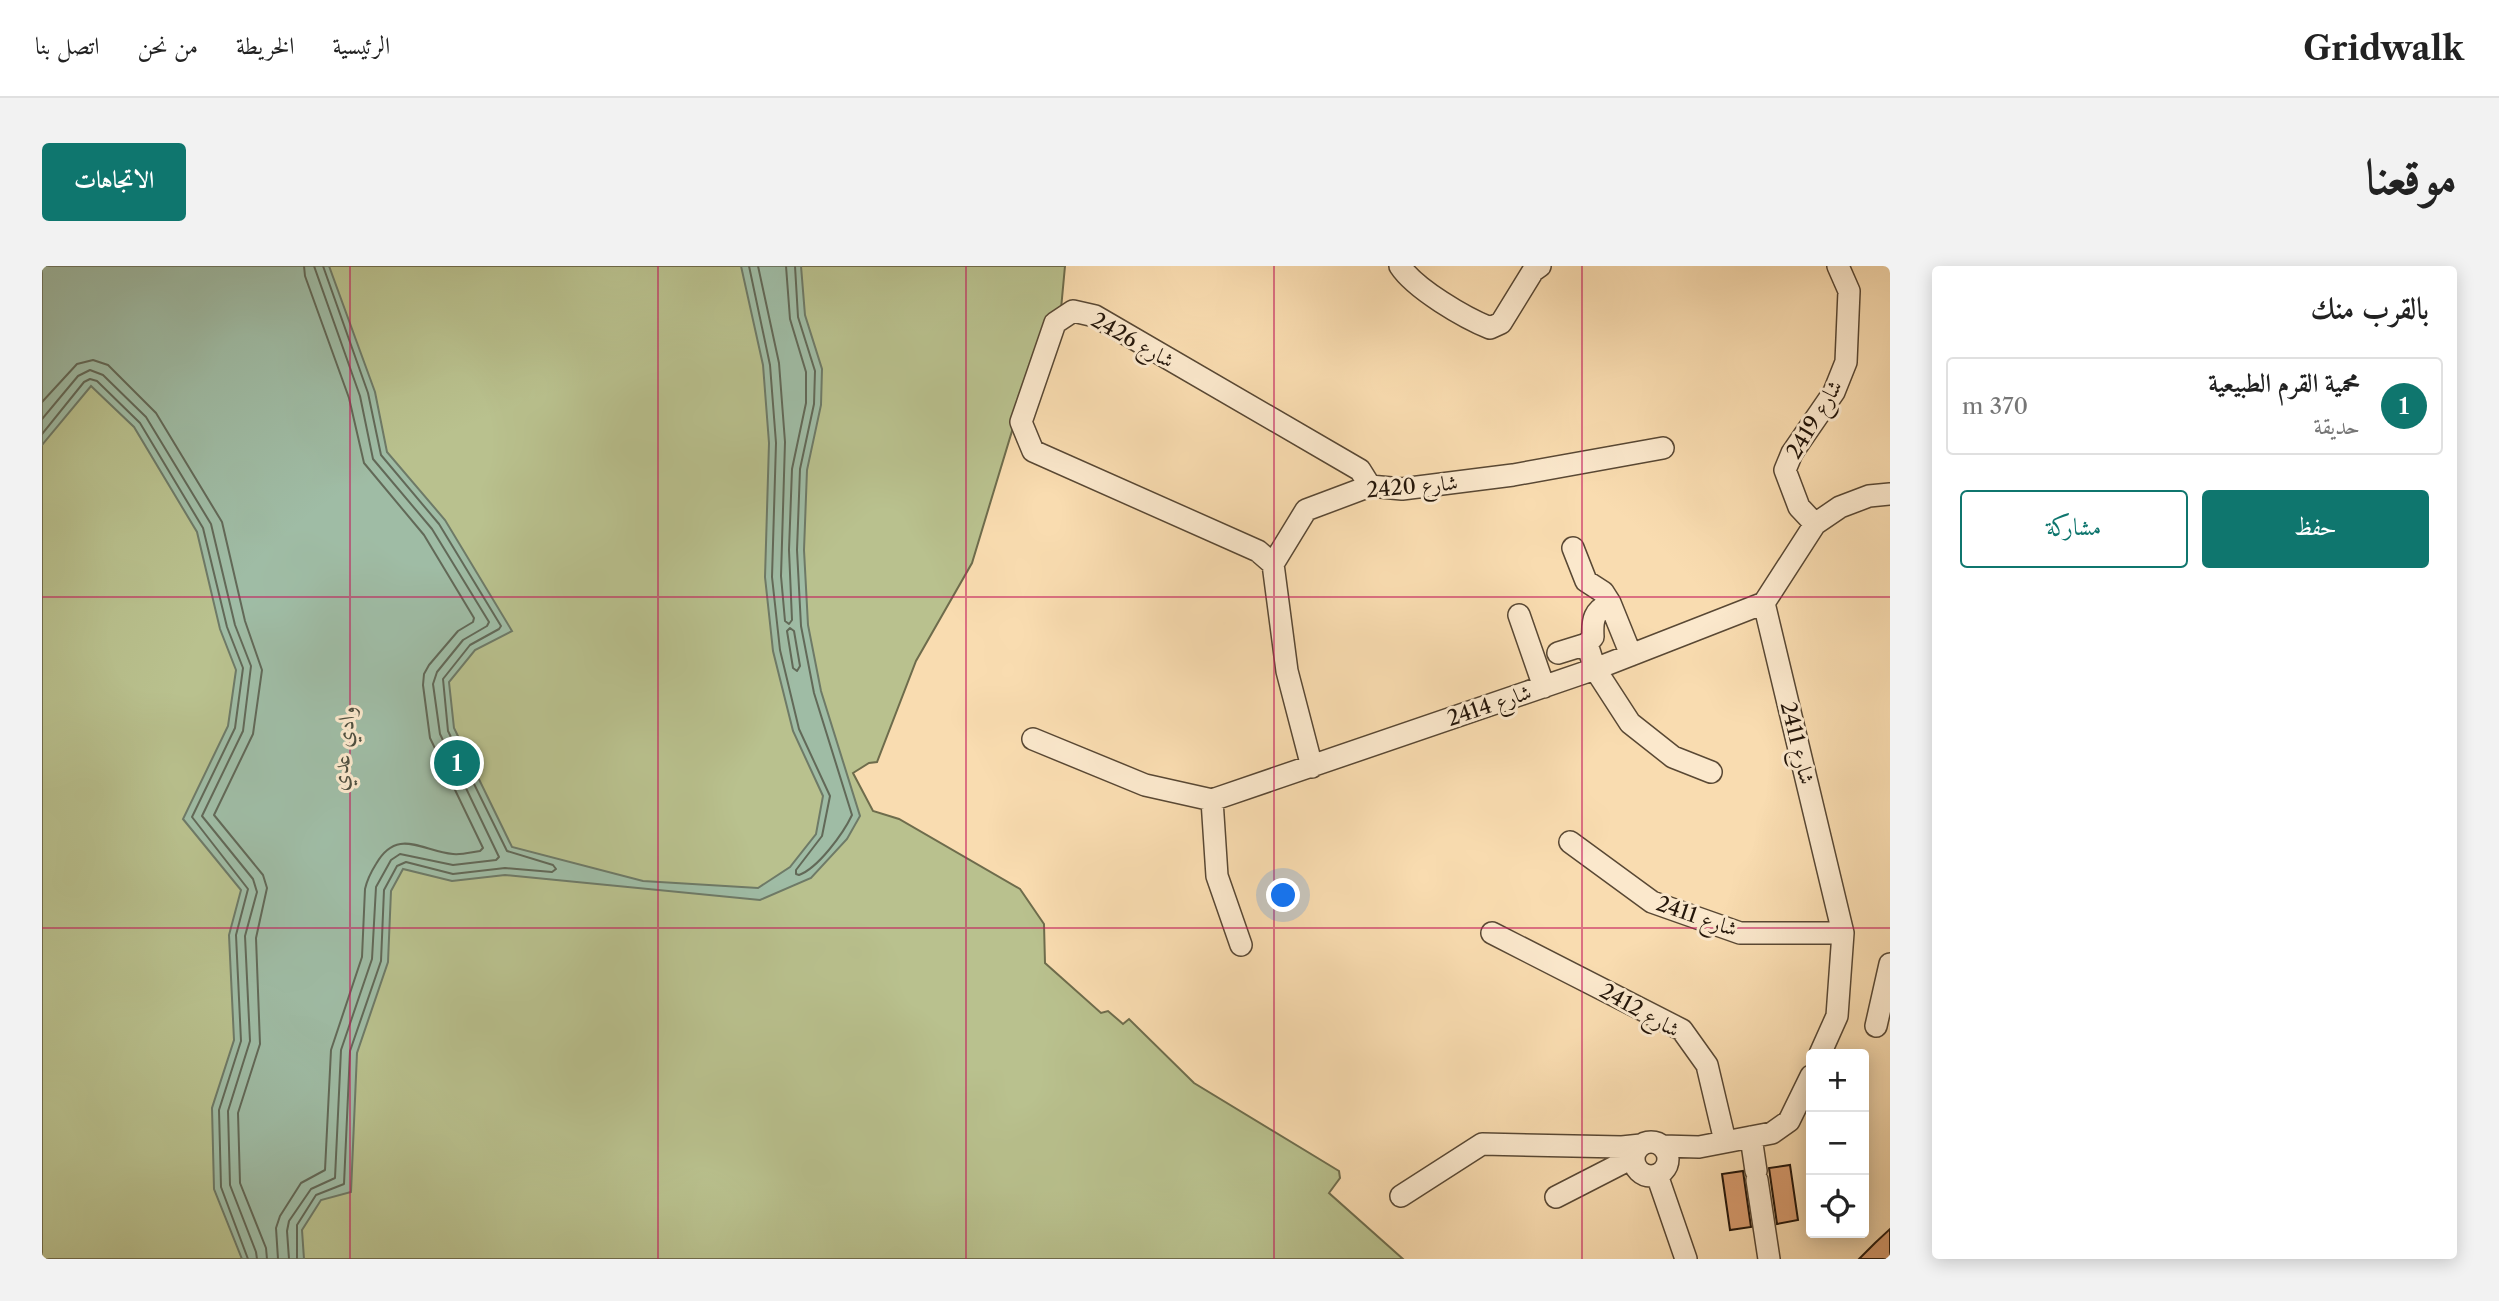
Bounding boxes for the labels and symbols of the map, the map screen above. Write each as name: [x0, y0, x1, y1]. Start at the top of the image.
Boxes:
street label: 2426 شارع: [1084, 307, 1179, 378]
street label: 2419 شارع: [1781, 375, 1852, 466]
street label: 2420 شارع: [1365, 470, 1459, 508]
street label: 2414 شارع: [1444, 679, 1536, 737]
street label: شارع 2411: [1770, 699, 1820, 788]
water label: وادي عدي: [325, 704, 366, 793]
pin: 1: [434, 737, 480, 789]
your location: [1266, 878, 1300, 912]
street label: 2411 شارع: [1651, 891, 1741, 947]
street label: 2412 شارع: [1593, 978, 1684, 1047]

